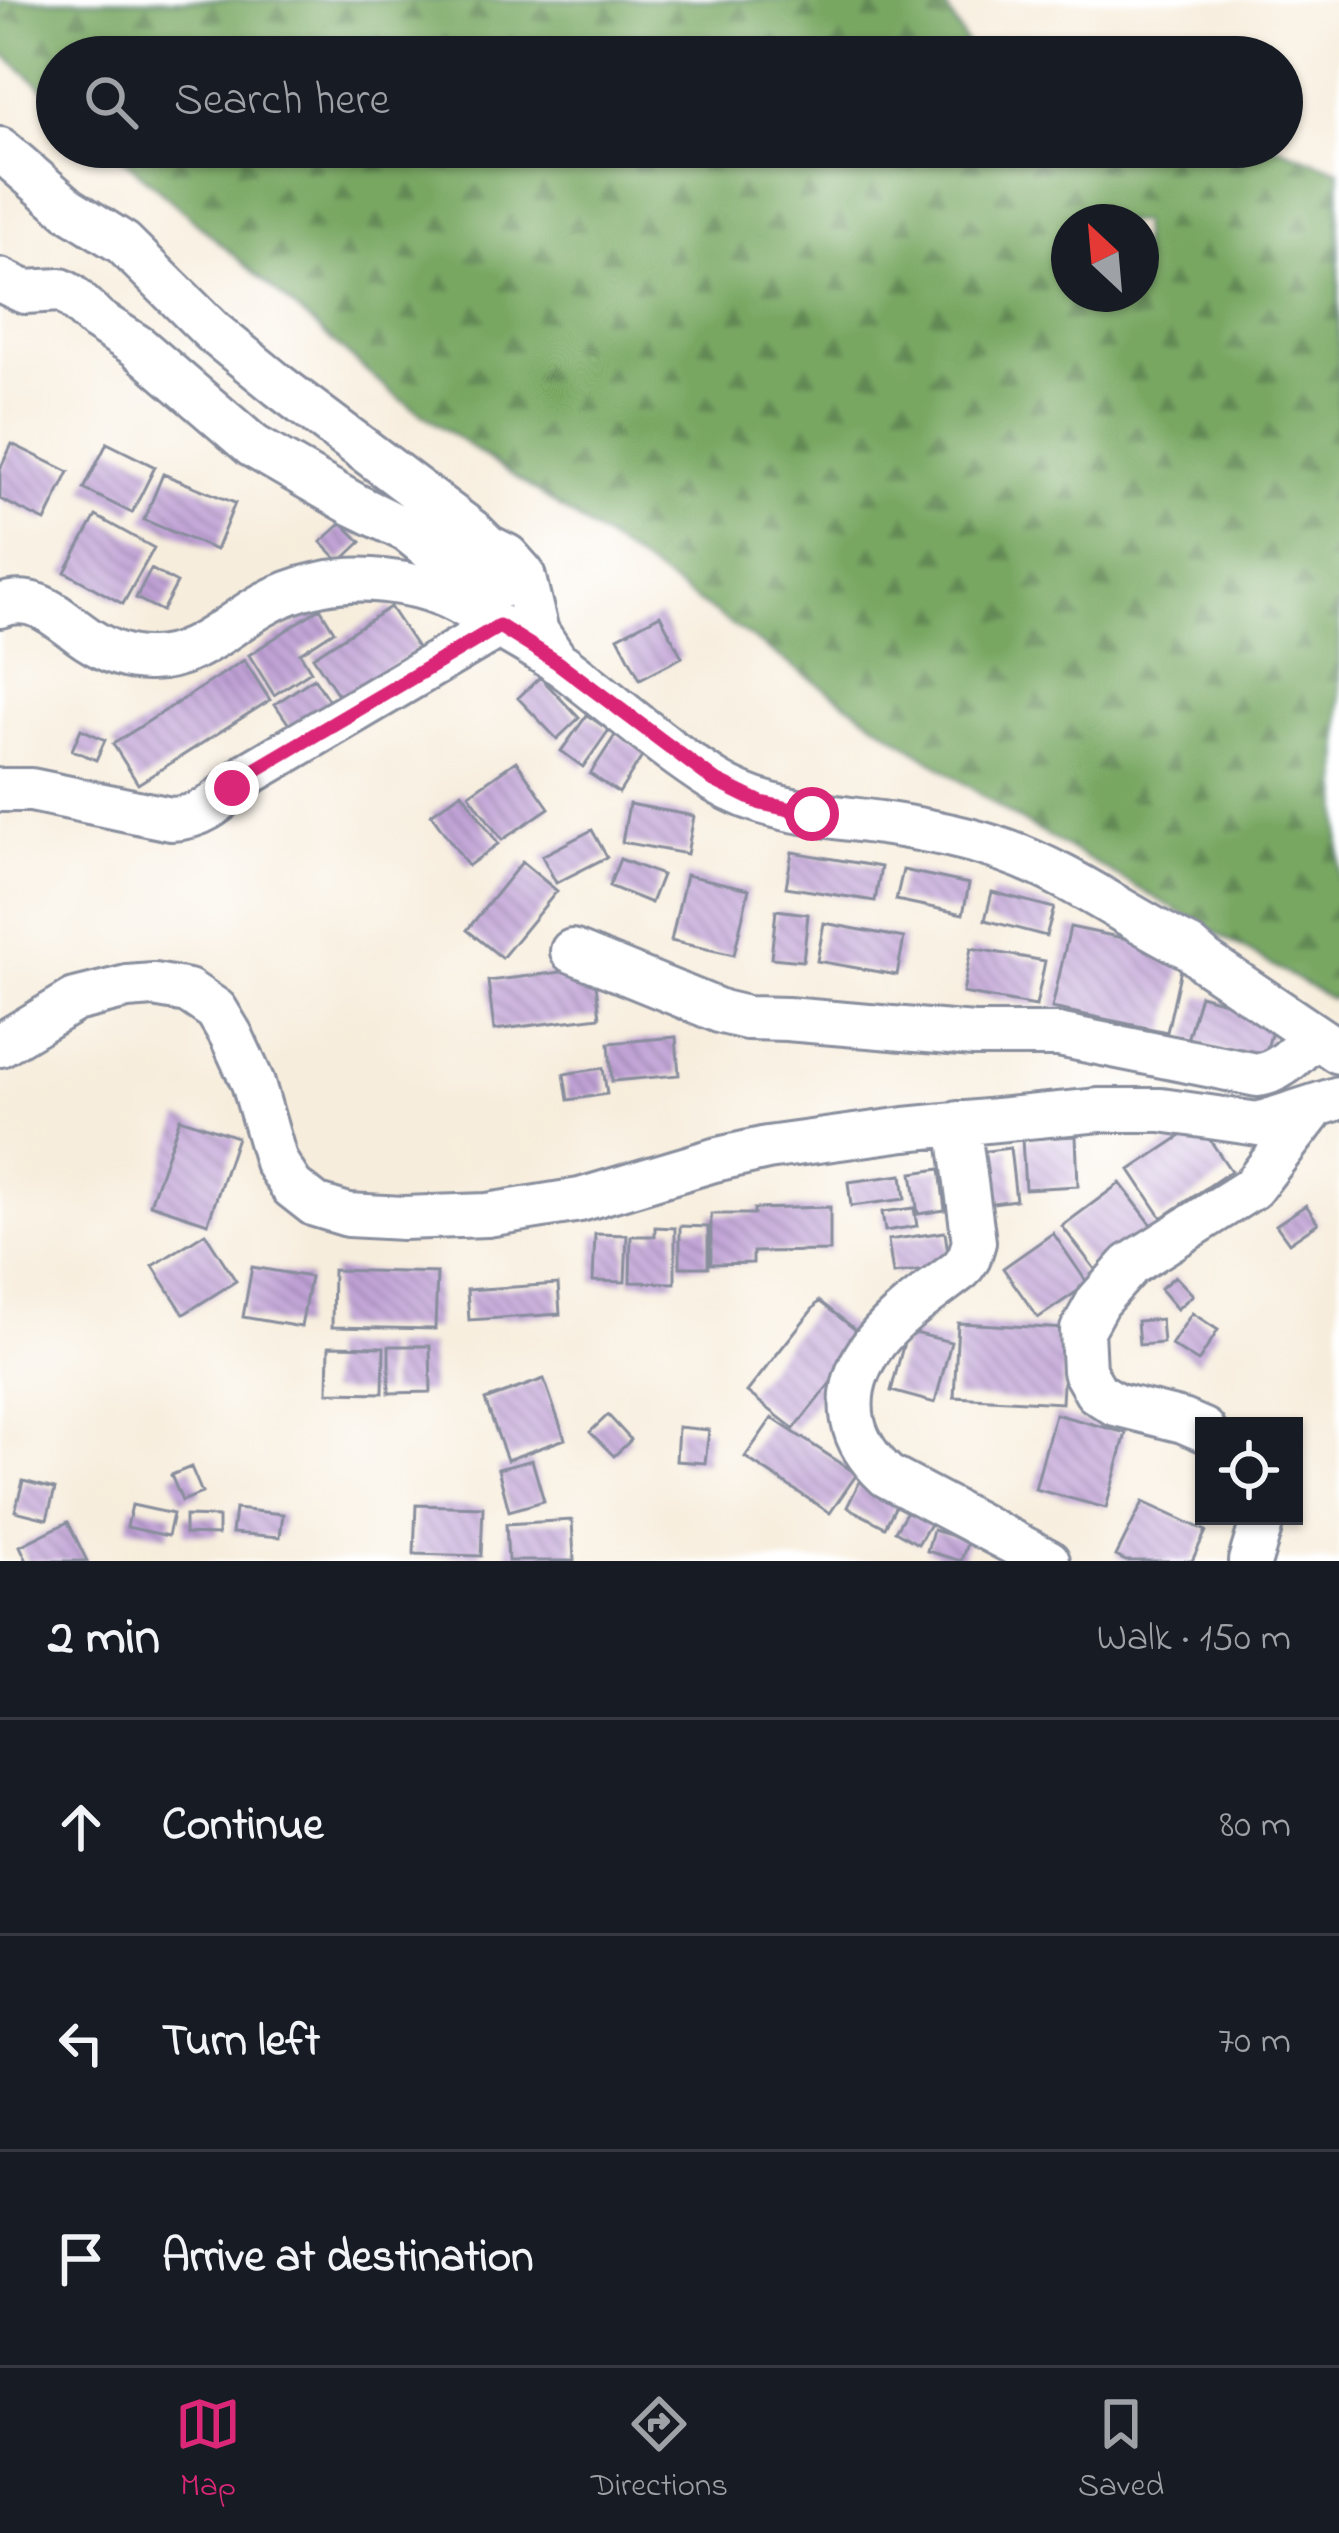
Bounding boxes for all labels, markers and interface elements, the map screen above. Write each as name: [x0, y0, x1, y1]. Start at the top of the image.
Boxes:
search box: [36, 36, 1303, 168]
icon: search: [78, 69, 144, 135]
text: Search here: [174, 69, 390, 135]
north arrow: [1051, 204, 1159, 312]
route end: [205, 761, 259, 815]
route start: [785, 787, 839, 841]
map controls: [1195, 1417, 1303, 1525]
button: locate: [1195, 1417, 1303, 1525]
text: 2 min: [48, 1602, 160, 1677]
text: Walk · 150 m: [1097, 1611, 1291, 1668]
icon: ahead: [48, 1794, 114, 1860]
text: Continue: [162, 1794, 323, 1860]
text: 80 m: [1220, 1798, 1291, 1855]
icon: left: [48, 2010, 114, 2076]
text: Turn left: [162, 2010, 320, 2076]
text: 70 m: [1218, 2014, 1291, 2071]
icon: arrive: [48, 2226, 114, 2292]
text: Arrive at destination: [162, 2226, 533, 2292]
tab: Map: [175, 2391, 241, 2511]
tab: Directions: [591, 2391, 728, 2511]
tab: Saved: [1078, 2391, 1164, 2511]

